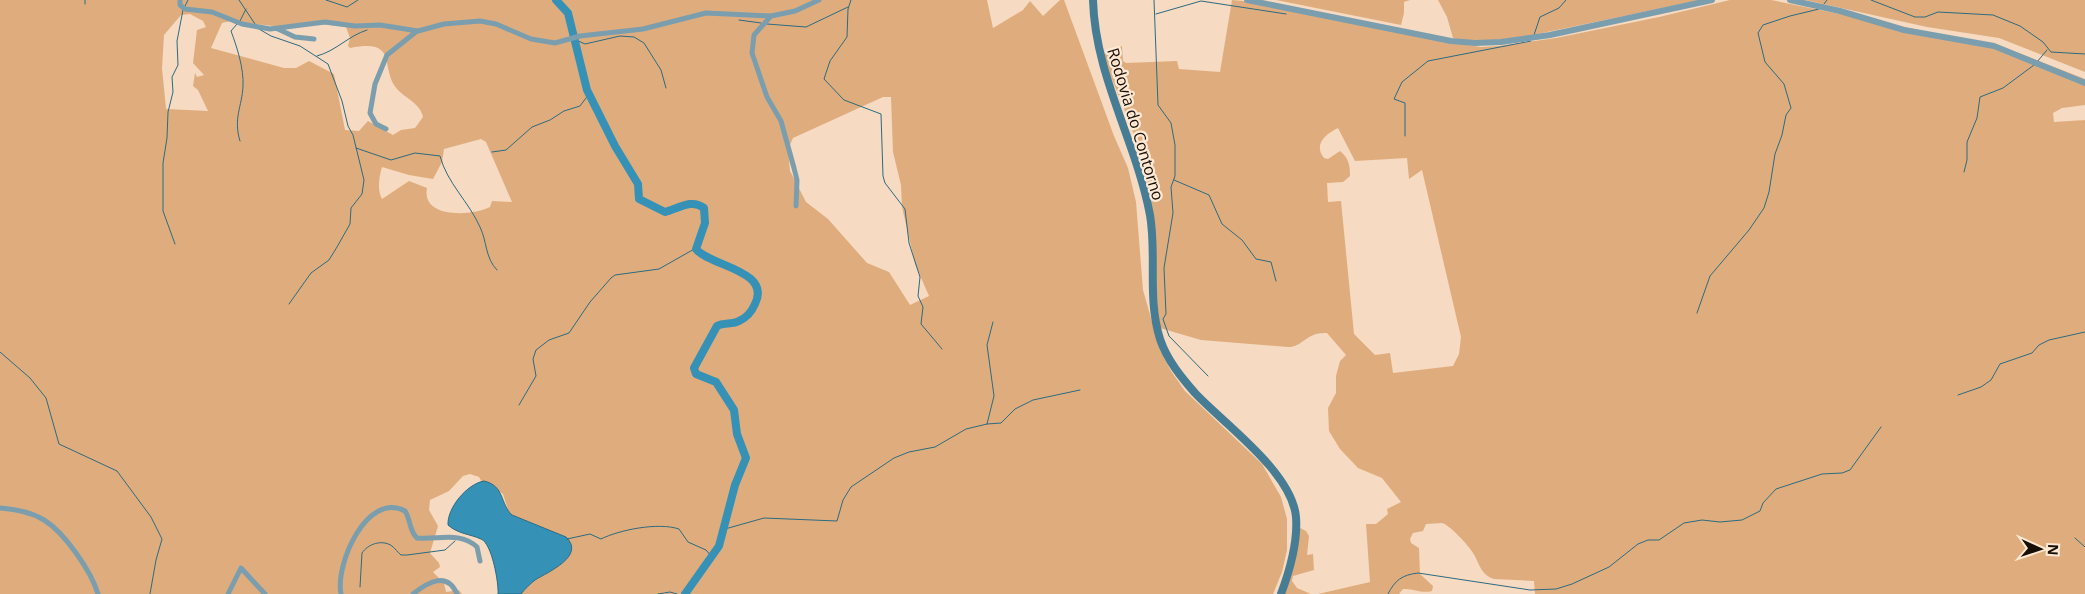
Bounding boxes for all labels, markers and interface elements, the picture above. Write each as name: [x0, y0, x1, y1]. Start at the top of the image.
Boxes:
street label: Rodovia do Contorno: [1102, 45, 1170, 203]
north arrow: [2015, 524, 2065, 574]
text: N: [2044, 544, 2063, 556]

